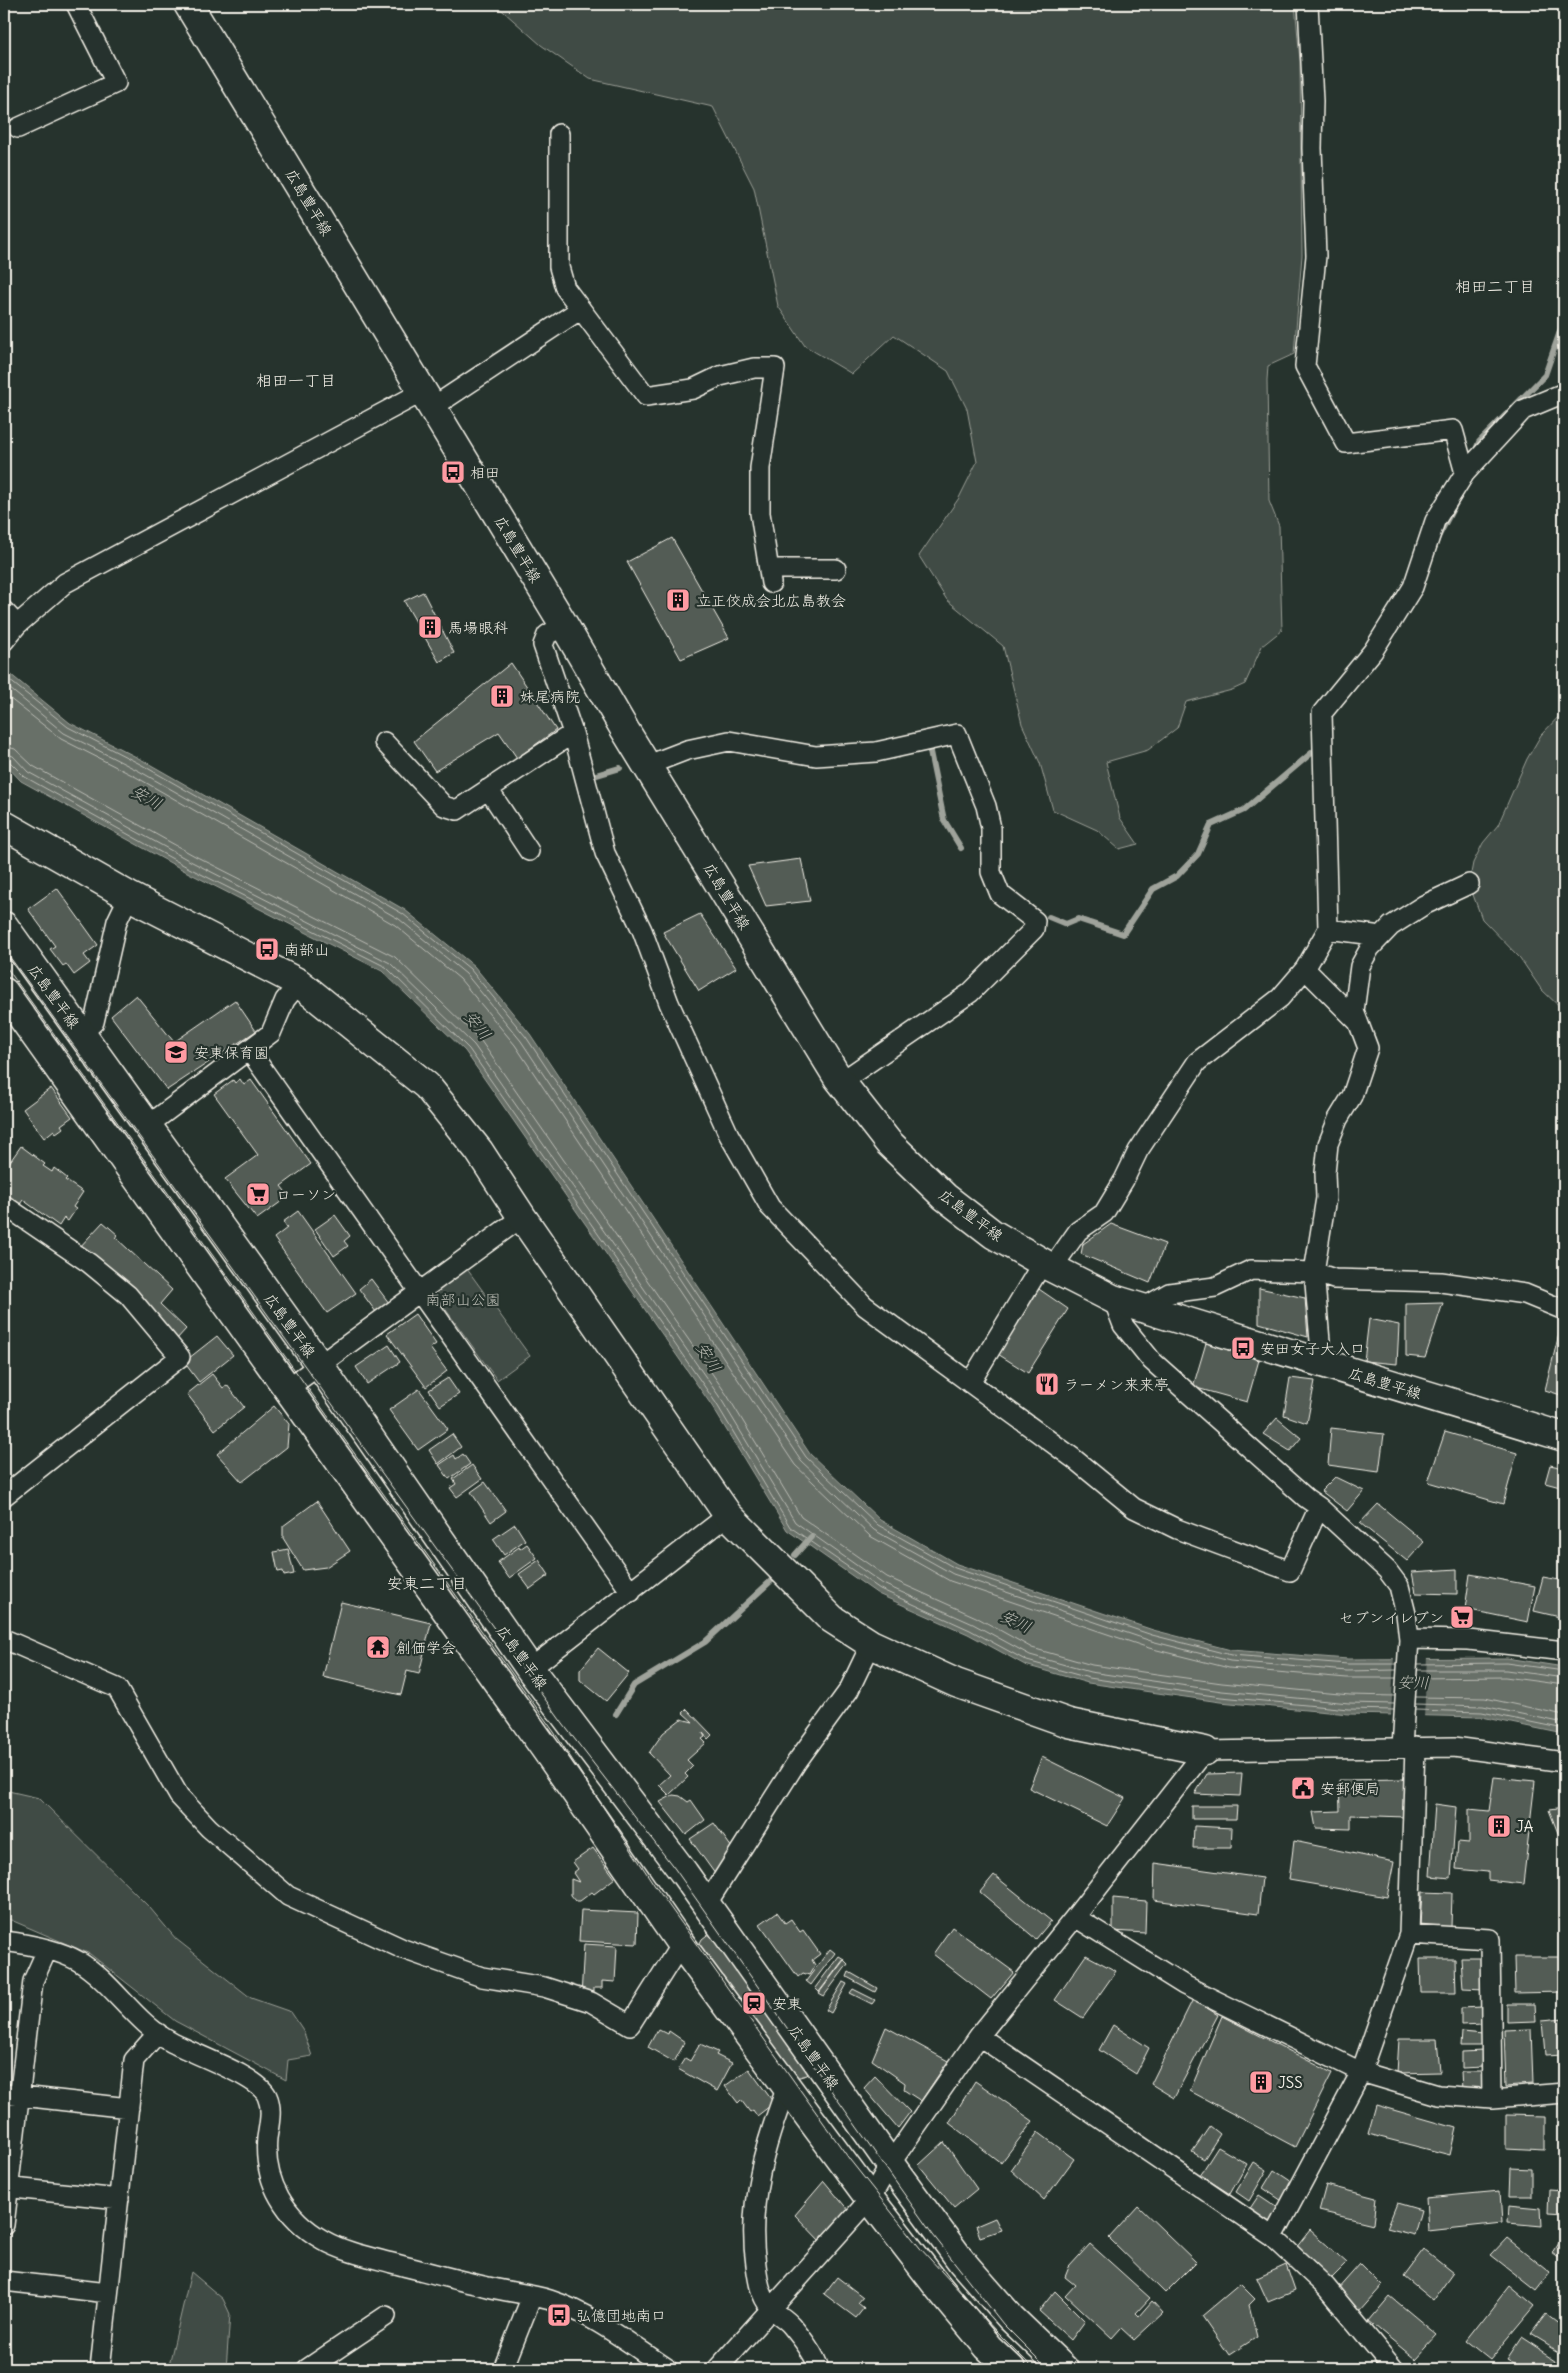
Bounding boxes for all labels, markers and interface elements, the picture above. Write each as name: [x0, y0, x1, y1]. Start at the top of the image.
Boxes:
street label: 広島豊平線: [282, 165, 336, 239]
district label: 相田二丁目: [1455, 276, 1535, 296]
district label: 相田一丁目: [256, 370, 336, 390]
bus stop icon: 相田: [440, 459, 466, 485]
place label: 相田: [470, 463, 500, 482]
street label: 広島豊平線: [491, 512, 545, 586]
building icon: 立正佼成会北広島教会: [665, 587, 691, 613]
place label: 立正佼成会北広島教会: [696, 591, 846, 610]
building icon: 馬場眼科: [417, 614, 443, 640]
place label: 馬場眼科: [448, 618, 508, 637]
building icon: 妹尾病院: [489, 683, 515, 709]
place label: 妹尾病院: [520, 687, 580, 706]
water label: 安川: [128, 780, 166, 814]
street label: 広島豊平線: [700, 859, 754, 933]
bus stop icon: 南部山: [254, 936, 280, 962]
place label: 南部山: [284, 940, 329, 959]
street label: 広島豊平線: [24, 960, 84, 1032]
water label: 安川: [460, 1006, 496, 1044]
school or university icon: 安東保育園: [163, 1039, 189, 1065]
place label: 安東保育園: [194, 1043, 269, 1062]
supermarket icon: ローソン: [245, 1181, 271, 1207]
place label: ローソン: [276, 1185, 336, 1204]
street label: 広島豊平線: [935, 1185, 1007, 1245]
street label: 広島豊平線: [260, 1289, 320, 1361]
park label: 南部山公園: [425, 1290, 501, 1309]
bus stop icon: 安田女子大入口: [1230, 1335, 1256, 1361]
water label: 安川: [692, 1338, 726, 1376]
place label: 安田女子大入口: [1260, 1339, 1365, 1358]
street label: 広島豊平線: [1346, 1363, 1424, 1403]
restaurant icon: ラーメン来来亭: [1034, 1371, 1060, 1397]
place label: ラーメン来来亭: [1064, 1375, 1169, 1394]
district label: 安東二丁目: [387, 1573, 467, 1593]
supermarket icon: セブンイレブン: [1449, 1604, 1475, 1630]
water label: 安川: [997, 1605, 1035, 1637]
place label: セブンイレブン: [1339, 1608, 1444, 1627]
street label: 広島豊平線: [492, 1621, 552, 1693]
temple icon: 創価学会: [365, 1634, 391, 1660]
place label: 創価学会: [396, 1638, 456, 1657]
water label: 安川: [1397, 1672, 1429, 1692]
public building icon: 安郵便局: [1290, 1775, 1316, 1801]
place label: 安郵便局: [1320, 1779, 1380, 1798]
building icon: JA: [1486, 1813, 1512, 1839]
place label: JA: [1516, 1817, 1534, 1836]
station icon: 安東: [741, 1990, 767, 2016]
place label: 安東: [772, 1994, 802, 2013]
street label: 広島豊平線: [785, 2021, 843, 2093]
building icon: JSS: [1248, 2069, 1274, 2095]
place label: JSS: [1278, 2073, 1303, 2092]
bus stop icon: 弘億団地南口: [546, 2302, 572, 2328]
place label: 弘億団地南口: [576, 2306, 666, 2325]

